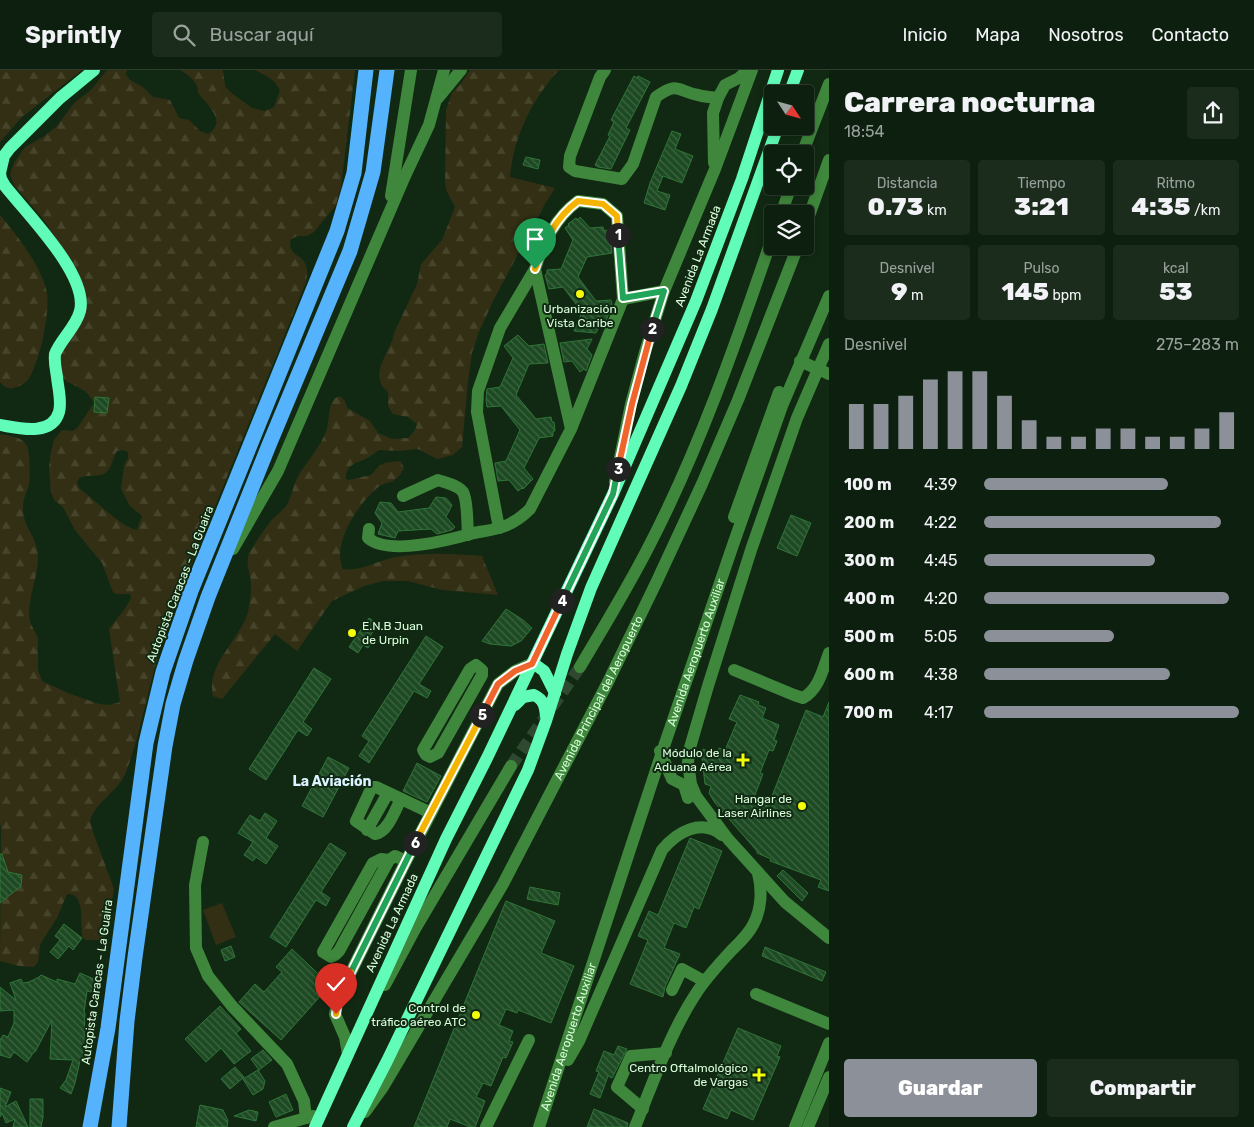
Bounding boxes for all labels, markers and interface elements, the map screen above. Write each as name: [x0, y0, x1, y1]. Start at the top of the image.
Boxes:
search box: [152, 12, 502, 57]
text: Sprintly: [25, 21, 122, 49]
icon: search: [170, 21, 198, 49]
text: Buscar aquí: [210, 23, 314, 46]
text: Inicio: [902, 24, 947, 46]
text: Mapa: [975, 24, 1020, 46]
text: Nosotros: [1048, 24, 1124, 46]
text: Contacto: [1152, 24, 1229, 46]
north arrow: [764, 85, 814, 135]
map controls: [764, 85, 814, 255]
text: Carrera nocturna: [844, 86, 1096, 119]
button: share: [1187, 87, 1239, 139]
text: 18:54: [844, 122, 885, 141]
button: locate: [764, 145, 814, 195]
text: Distancia: [877, 175, 938, 192]
text: Tiempo: [1017, 175, 1066, 192]
text: Ritmo: [1157, 175, 1195, 192]
text: 0.73: [868, 192, 924, 221]
text: 3:21: [1014, 192, 1069, 221]
text: 4:35: [1131, 192, 1191, 221]
text: km: [924, 202, 947, 219]
text: /km: [1191, 202, 1220, 219]
street label: Avenida La Armada: [672, 203, 724, 309]
button: layers: [764, 205, 814, 255]
pin: [514, 218, 556, 269]
pin: 1: [606, 222, 630, 248]
icon: arrive: [521, 225, 549, 253]
text: 1: [615, 227, 622, 244]
text: Desnivel: [880, 260, 935, 277]
text: Pulso: [1023, 260, 1059, 277]
text: kcal: [1163, 260, 1189, 277]
text: 9: [891, 277, 908, 306]
text: 145: [1001, 277, 1049, 306]
text: 53: [1159, 277, 1193, 306]
text: m: [908, 287, 923, 304]
text: bpm: [1049, 287, 1082, 304]
marker: Urbanización Vista Caribe: [574, 288, 586, 300]
place label: Urbanización Vista Caribe: [543, 302, 617, 330]
pin: 2: [640, 316, 664, 342]
text: 2: [648, 321, 657, 338]
text: Desnivel: [844, 335, 907, 354]
text: 275–283 m: [1156, 335, 1239, 354]
pin: 3: [606, 456, 630, 482]
text: 3: [614, 461, 623, 478]
text: 100 m: [844, 475, 892, 494]
text: 4:39: [924, 475, 957, 494]
street label: Autopista Caracas - La Guaira: [144, 504, 216, 664]
text: 200 m: [844, 513, 894, 532]
text: 4:22: [924, 513, 957, 532]
text: 300 m: [844, 551, 894, 570]
text: 4:45: [924, 551, 957, 570]
street label: Avenida Aeropuerto Auxiliar: [664, 576, 728, 728]
pin: 4: [550, 588, 574, 614]
text: 400 m: [844, 589, 895, 608]
text: 4:20: [924, 589, 958, 608]
text: 4: [558, 593, 567, 610]
street label: Avenida Principal del Aeropuerto: [551, 613, 646, 782]
place label: E.N.B Juan de Urpin: [362, 619, 423, 647]
marker: E.N.B Juan de Urpin: [346, 627, 358, 639]
text: 500 m: [844, 627, 894, 646]
text: 5:05: [924, 627, 957, 646]
text: 600 m: [844, 665, 894, 684]
text: 4:38: [924, 665, 958, 684]
pin: 5: [470, 702, 494, 728]
text: 700 m: [844, 703, 893, 722]
text: 4:17: [924, 703, 953, 722]
text: 5: [478, 707, 487, 724]
place label: Módulo de la Aduana Aérea: [654, 746, 732, 774]
marker: Módulo de la Aduana Aérea: [736, 753, 750, 767]
district label: La Aviación: [292, 773, 372, 790]
place label: Hangar de Laser Airlines: [717, 792, 792, 820]
marker: Hangar de Laser Airlines: [796, 800, 808, 812]
pin: 6: [402, 830, 428, 856]
text: 6: [411, 835, 420, 852]
street label: Avenida La Armada: [363, 871, 421, 975]
street label: Autopista Caracas - La Guaira: [78, 899, 116, 1065]
street label: Avenida Aeropuerto Auxiliar: [538, 961, 600, 1113]
pin: [315, 963, 357, 1014]
icon: check: [322, 970, 350, 998]
place label: Control de tráfico aéreo ATC: [371, 1001, 466, 1029]
marker: Control de tráfico aéreo ATC: [470, 1009, 482, 1021]
button: Guardar: [844, 1059, 1037, 1117]
button: Compartir: [1047, 1059, 1239, 1117]
place label: Centro Oftalmológico de Vargas: [629, 1061, 748, 1089]
marker: Centro Oftalmológico de Vargas: [752, 1068, 766, 1082]

